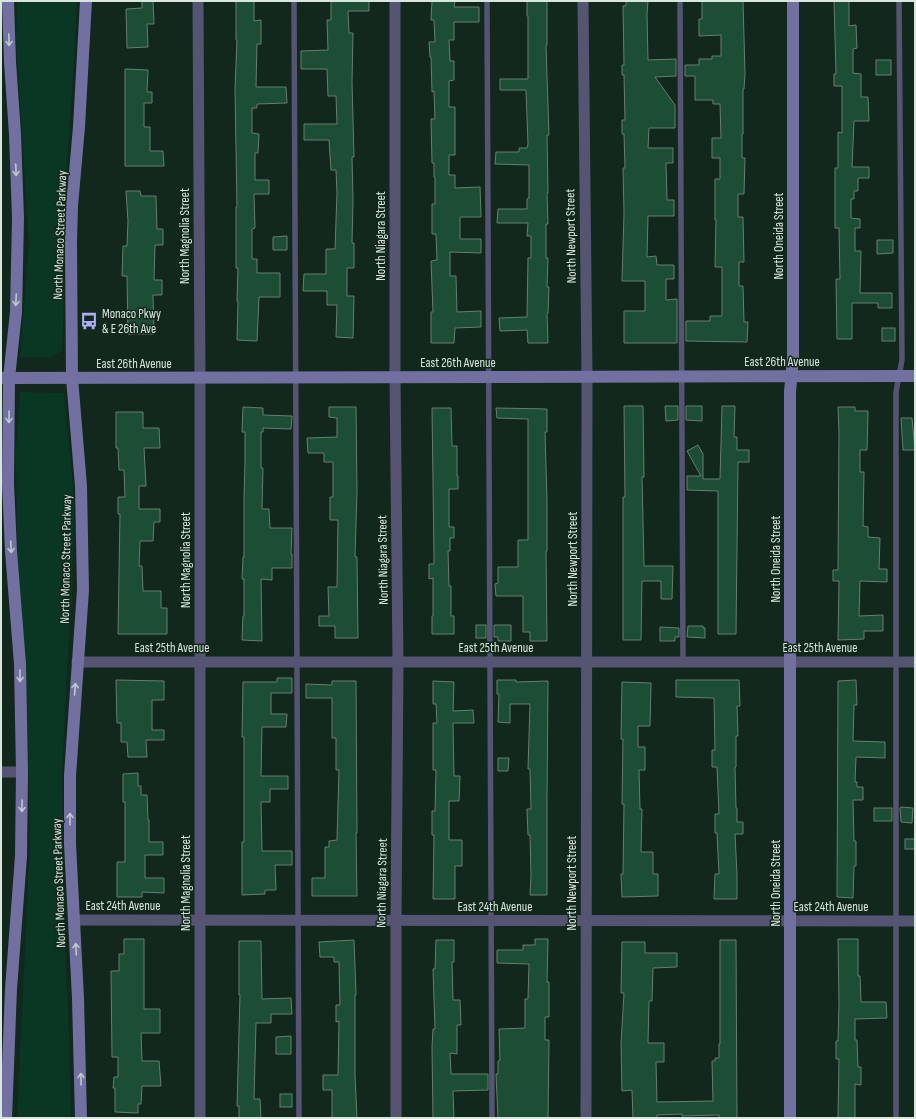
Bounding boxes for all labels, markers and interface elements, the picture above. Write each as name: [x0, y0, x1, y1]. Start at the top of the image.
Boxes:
one-way arrow: [5, 33, 13, 46]
one-way arrow: [13, 163, 20, 176]
street label: North Monaco Street Parkway: [50, 170, 70, 300]
street label: North Magnolia Street: [177, 188, 193, 284]
street label: North Newport Street: [562, 188, 580, 284]
street label: North Niagara Street: [373, 191, 389, 281]
street label: North Oneida Street: [771, 192, 787, 280]
one-way arrow: [13, 293, 20, 306]
place label: Monaco Pkwy & E 26th Ave: [102, 306, 161, 337]
bus stop icon: Monaco Pkwy & E 26th Ave: [79, 311, 99, 331]
street label: East 26th Avenue: [744, 354, 820, 370]
street label: East 26th Avenue: [420, 355, 496, 371]
street label: East 26th Avenue: [96, 356, 172, 372]
one-way arrow: [5, 410, 13, 423]
street label: North Monaco Street Parkway: [57, 494, 75, 624]
street label: North Magnolia Street: [178, 512, 194, 608]
street label: North Newport Street: [565, 512, 581, 606]
street label: North Niagara Street: [374, 515, 392, 605]
street label: North Oneida Street: [768, 515, 784, 603]
one-way arrow: [7, 540, 14, 553]
street label: East 25th Avenue: [135, 640, 209, 656]
street label: East 25th Avenue: [459, 640, 533, 656]
street label: East 25th Avenue: [783, 640, 857, 656]
one-way arrow: [16, 669, 24, 682]
one-way arrow: [72, 683, 79, 696]
one-way arrow: [18, 799, 25, 812]
one-way arrow: [66, 813, 74, 826]
street label: North Monaco Street Parkway: [49, 818, 69, 948]
street label: North Magnolia Street: [178, 835, 194, 931]
street label: North Newport Street: [564, 836, 580, 930]
street label: North Niagara Street: [373, 838, 391, 928]
street label: North Oneida Street: [768, 839, 784, 927]
street label: East 24th Avenue: [86, 898, 160, 914]
street label: East 24th Avenue: [458, 899, 532, 915]
street label: East 24th Avenue: [794, 899, 868, 915]
one-way arrow: [72, 943, 79, 956]
one-way arrow: [77, 1073, 85, 1086]

